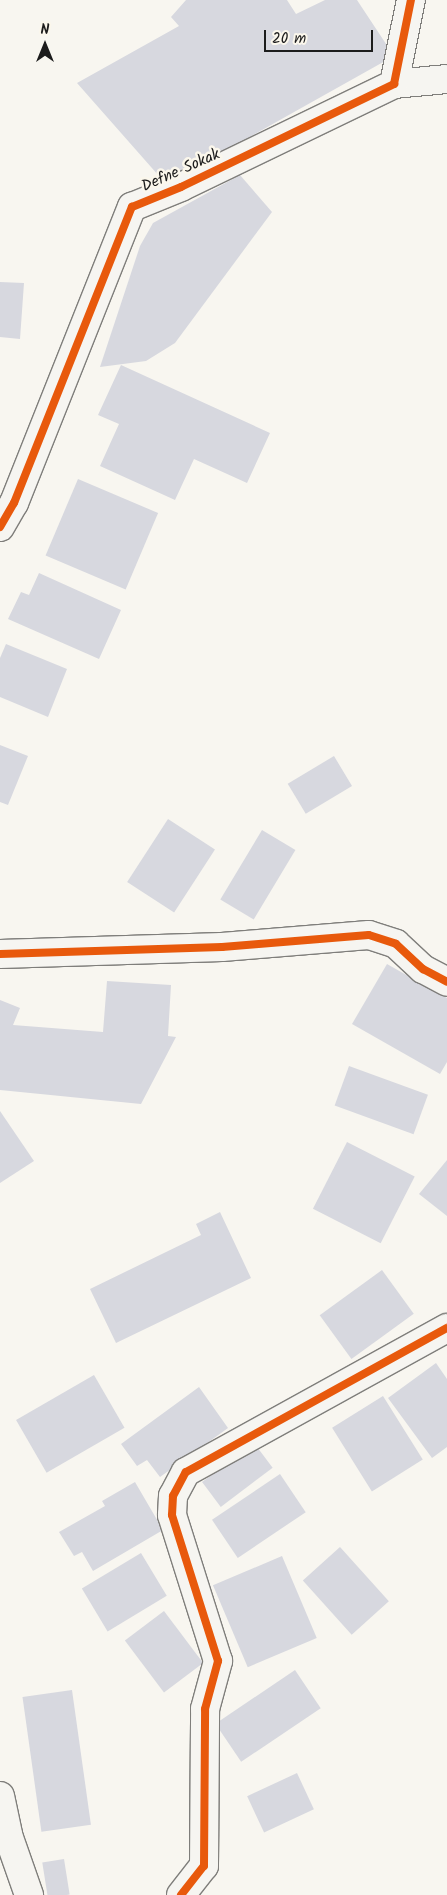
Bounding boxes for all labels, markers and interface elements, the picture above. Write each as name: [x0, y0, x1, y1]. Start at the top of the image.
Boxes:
text: N: [41, 19, 49, 41]
north arrow: [20, 20, 70, 70]
scale bar: [267, 20, 376, 52]
text: 20 m: [272, 27, 306, 51]
street label: Defne Sokak: [139, 145, 223, 197]

